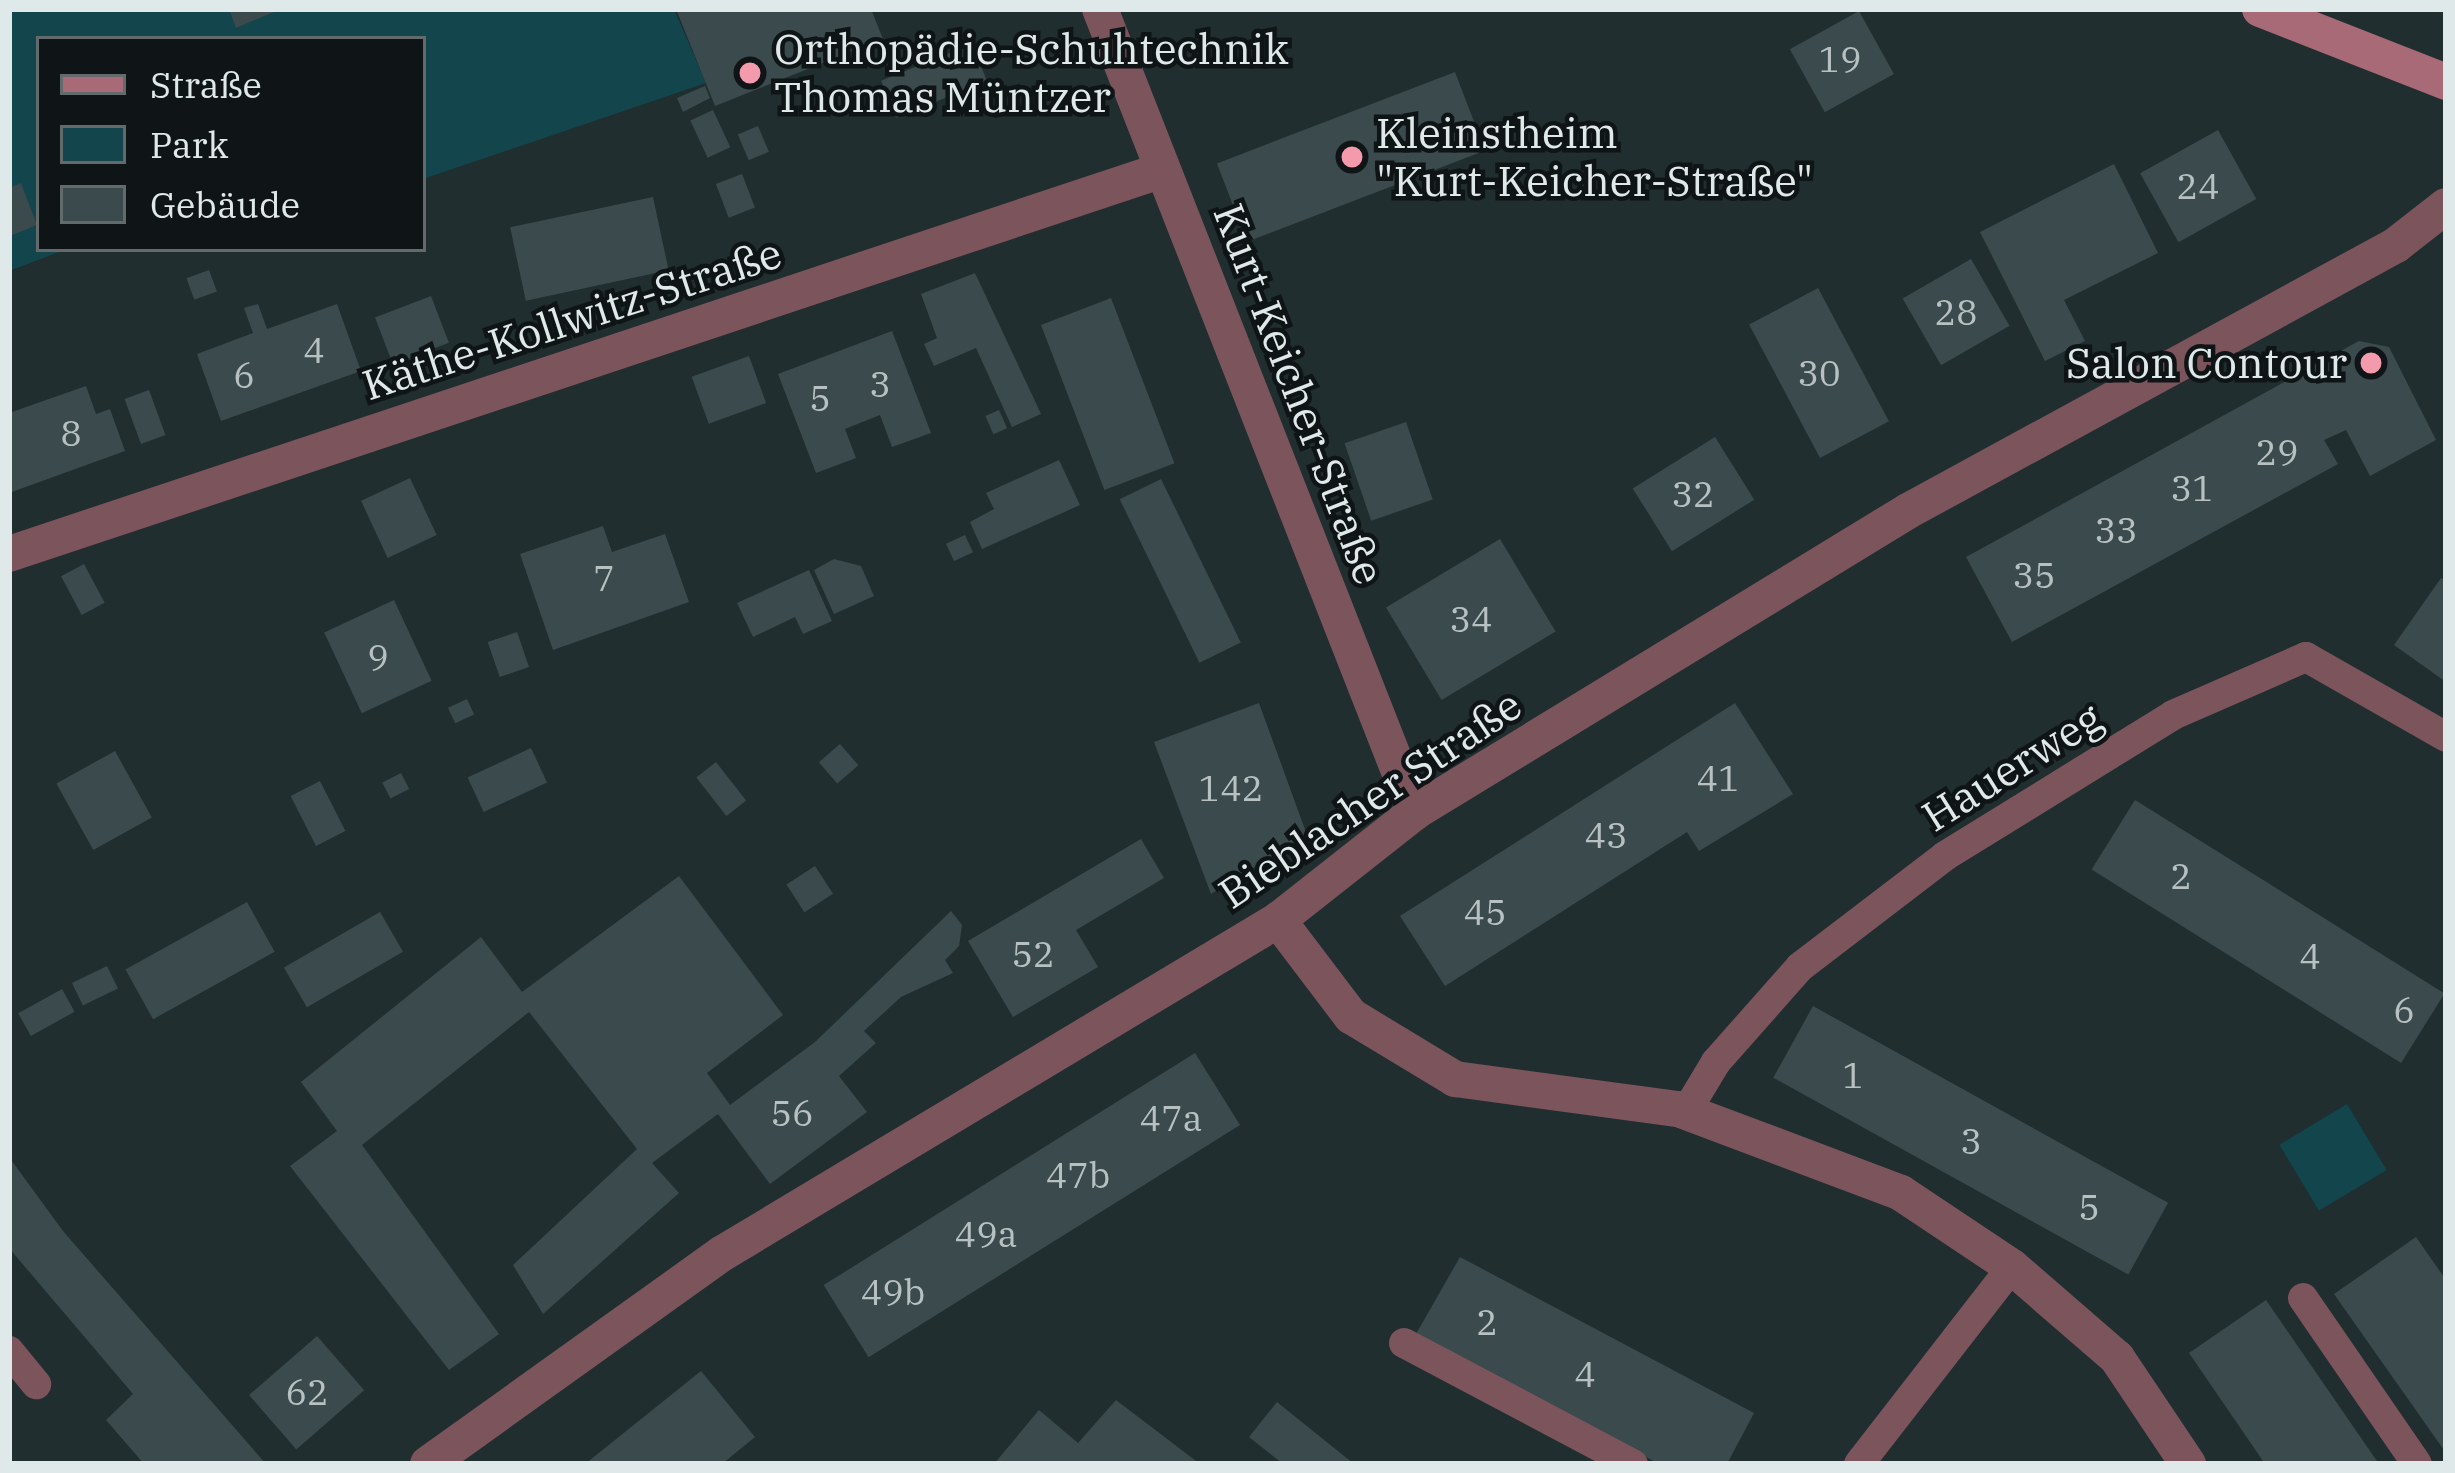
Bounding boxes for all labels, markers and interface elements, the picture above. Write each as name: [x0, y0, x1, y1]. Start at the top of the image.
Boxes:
place label: Orthopädie-Schuhtechnik Thomas Müntzer: [774, 24, 1289, 122]
legend: [36, 36, 426, 252]
house number: 19: [1818, 37, 1862, 81]
marker: Orthopädie-Schuhtechnik Thomas Müntzer: [737, 60, 763, 86]
text: Straße: [150, 61, 262, 108]
place label: Kleinstheim "Kurt-Keicher-Straße": [1376, 108, 1813, 207]
text: Park: [150, 121, 229, 168]
marker: Kleinstheim "Kurt-Keicher-Straße": [1339, 144, 1365, 170]
house number: 24: [2176, 164, 2220, 208]
text: Gebäude: [150, 181, 300, 228]
street label: Kurt-Keicher-Straße: [1203, 197, 1395, 591]
street label: Käthe-Kollwitz-Straße: [356, 228, 788, 410]
house number: 28: [1934, 290, 1978, 334]
house number: 4: [303, 328, 325, 372]
place label: Salon Contour: [2066, 338, 2347, 388]
marker: Salon Contour: [2358, 350, 2384, 376]
house number: 30: [1797, 351, 1841, 395]
house number: 6: [233, 353, 255, 397]
house number: 3: [869, 362, 891, 406]
house number: 5: [809, 376, 831, 420]
house number: 8: [60, 411, 82, 455]
house number: 29: [2255, 430, 2299, 474]
house number: 31: [2170, 466, 2214, 510]
house number: 32: [1671, 472, 1715, 516]
house number: 33: [2094, 508, 2138, 552]
house number: 35: [2012, 553, 2056, 597]
house number: 7: [593, 556, 615, 600]
house number: 34: [1449, 597, 1493, 641]
house number: 9: [367, 635, 389, 679]
street label: Bieblacher Straße: [1209, 679, 1531, 919]
street label: Hauerweg: [1913, 692, 2111, 842]
house number: 41: [1696, 756, 1740, 800]
house number: 142: [1199, 766, 1263, 810]
house number: 43: [1584, 813, 1628, 857]
house number: 2: [2170, 854, 2192, 898]
house number: 45: [1463, 890, 1507, 934]
house number: 52: [1011, 932, 1055, 976]
house number: 4: [2299, 934, 2321, 978]
house number: 6: [2393, 988, 2415, 1032]
house number: 1: [1842, 1053, 1864, 1097]
house number: 56: [770, 1091, 814, 1135]
house number: 47a: [1140, 1096, 1202, 1140]
house number: 3: [1960, 1119, 1982, 1163]
house number: 47b: [1046, 1153, 1110, 1197]
house number: 5: [2078, 1185, 2100, 1229]
house number: 49a: [955, 1212, 1017, 1256]
house number: 49b: [861, 1270, 925, 1314]
house number: 2: [1476, 1300, 1498, 1344]
house number: 4: [1574, 1352, 1596, 1396]
house number: 62: [285, 1370, 329, 1414]

